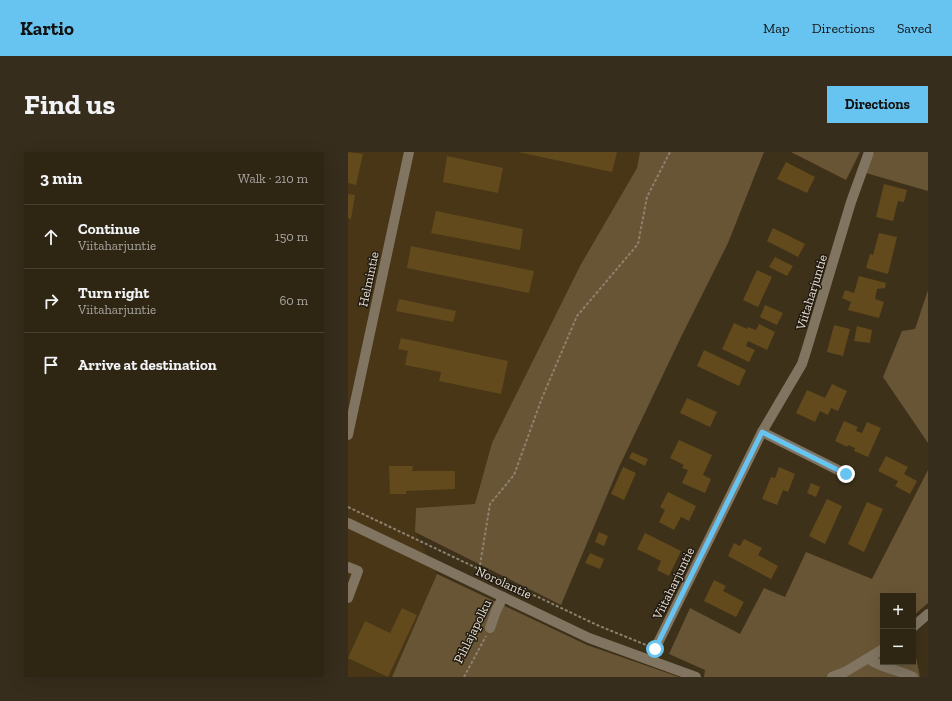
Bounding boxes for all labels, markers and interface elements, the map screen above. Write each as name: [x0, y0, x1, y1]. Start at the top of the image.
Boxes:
text: Kartio: [20, 17, 74, 40]
text: Map: [763, 20, 790, 37]
text: Directions: [812, 20, 875, 37]
text: Saved: [897, 20, 932, 37]
button: Directions: [827, 86, 928, 123]
text: Find us: [24, 88, 115, 121]
text: 3 min: [40, 168, 82, 188]
text: Walk · 210 m: [238, 171, 308, 186]
text: Continue: [78, 220, 140, 238]
icon: ahead: [40, 226, 62, 248]
text: 150 m: [275, 229, 308, 244]
text: Viitaharjuntie: [78, 238, 156, 253]
street label: Helmintie: [355, 250, 382, 308]
street label: Viitaharjuntie: [793, 253, 831, 333]
text: Turn right: [78, 284, 149, 302]
icon: right: [40, 290, 62, 312]
text: 60 m: [279, 293, 308, 308]
text: Viitaharjuntie: [78, 302, 156, 317]
icon: arrive: [40, 354, 62, 376]
text: Arrive at destination: [78, 356, 217, 374]
route end: [837, 465, 855, 483]
street label: Viitaharjuntie: [649, 545, 698, 623]
street label: Norolantie: [473, 563, 534, 602]
map controls: [880, 593, 916, 665]
button: +: [880, 593, 916, 629]
street label: Pihlajapolku: [451, 596, 496, 666]
button: −: [880, 629, 916, 665]
route start: [646, 640, 664, 658]

